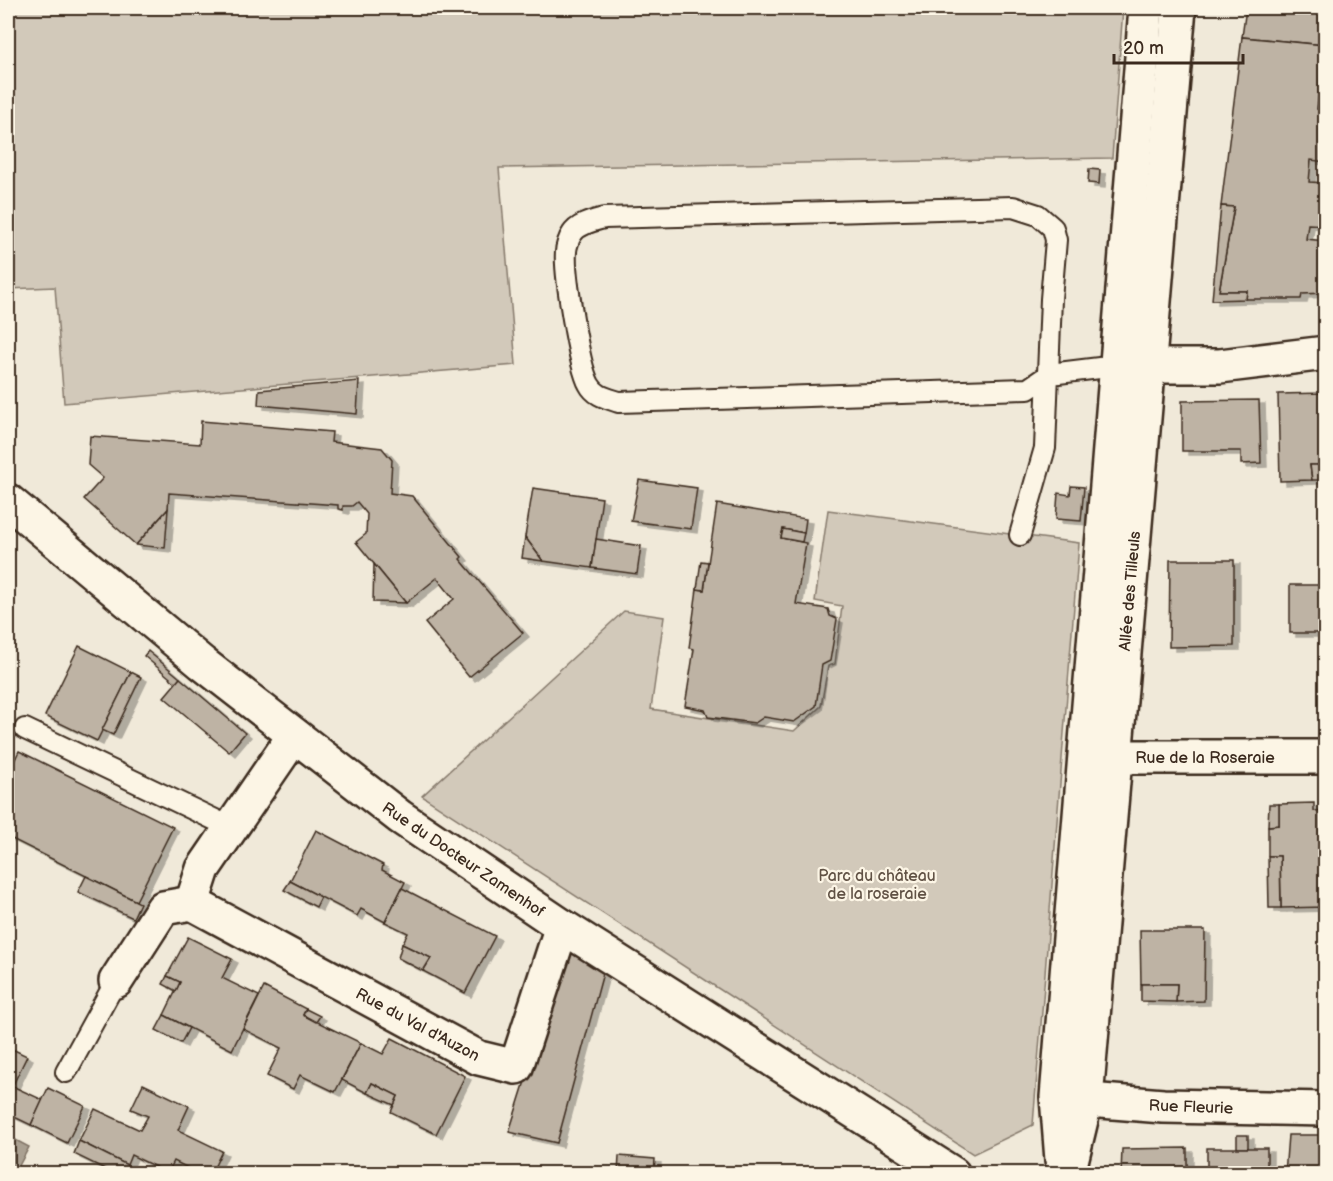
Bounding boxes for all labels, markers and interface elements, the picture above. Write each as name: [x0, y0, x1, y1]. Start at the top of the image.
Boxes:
scale bar: [1114, 27, 1243, 65]
text: 20 m: [1123, 38, 1164, 59]
street label: Allée des Tilleuls: [1116, 530, 1145, 652]
street label: Rue de la Roseraie: [1135, 749, 1275, 768]
street label: Rue du Docteur Zamenhof: [378, 799, 548, 922]
park label: Parc du château de la roseraie: [818, 867, 936, 904]
street label: Rue du Val d'Auzon: [352, 985, 482, 1066]
street label: Rue Fleurie: [1148, 1097, 1234, 1118]

